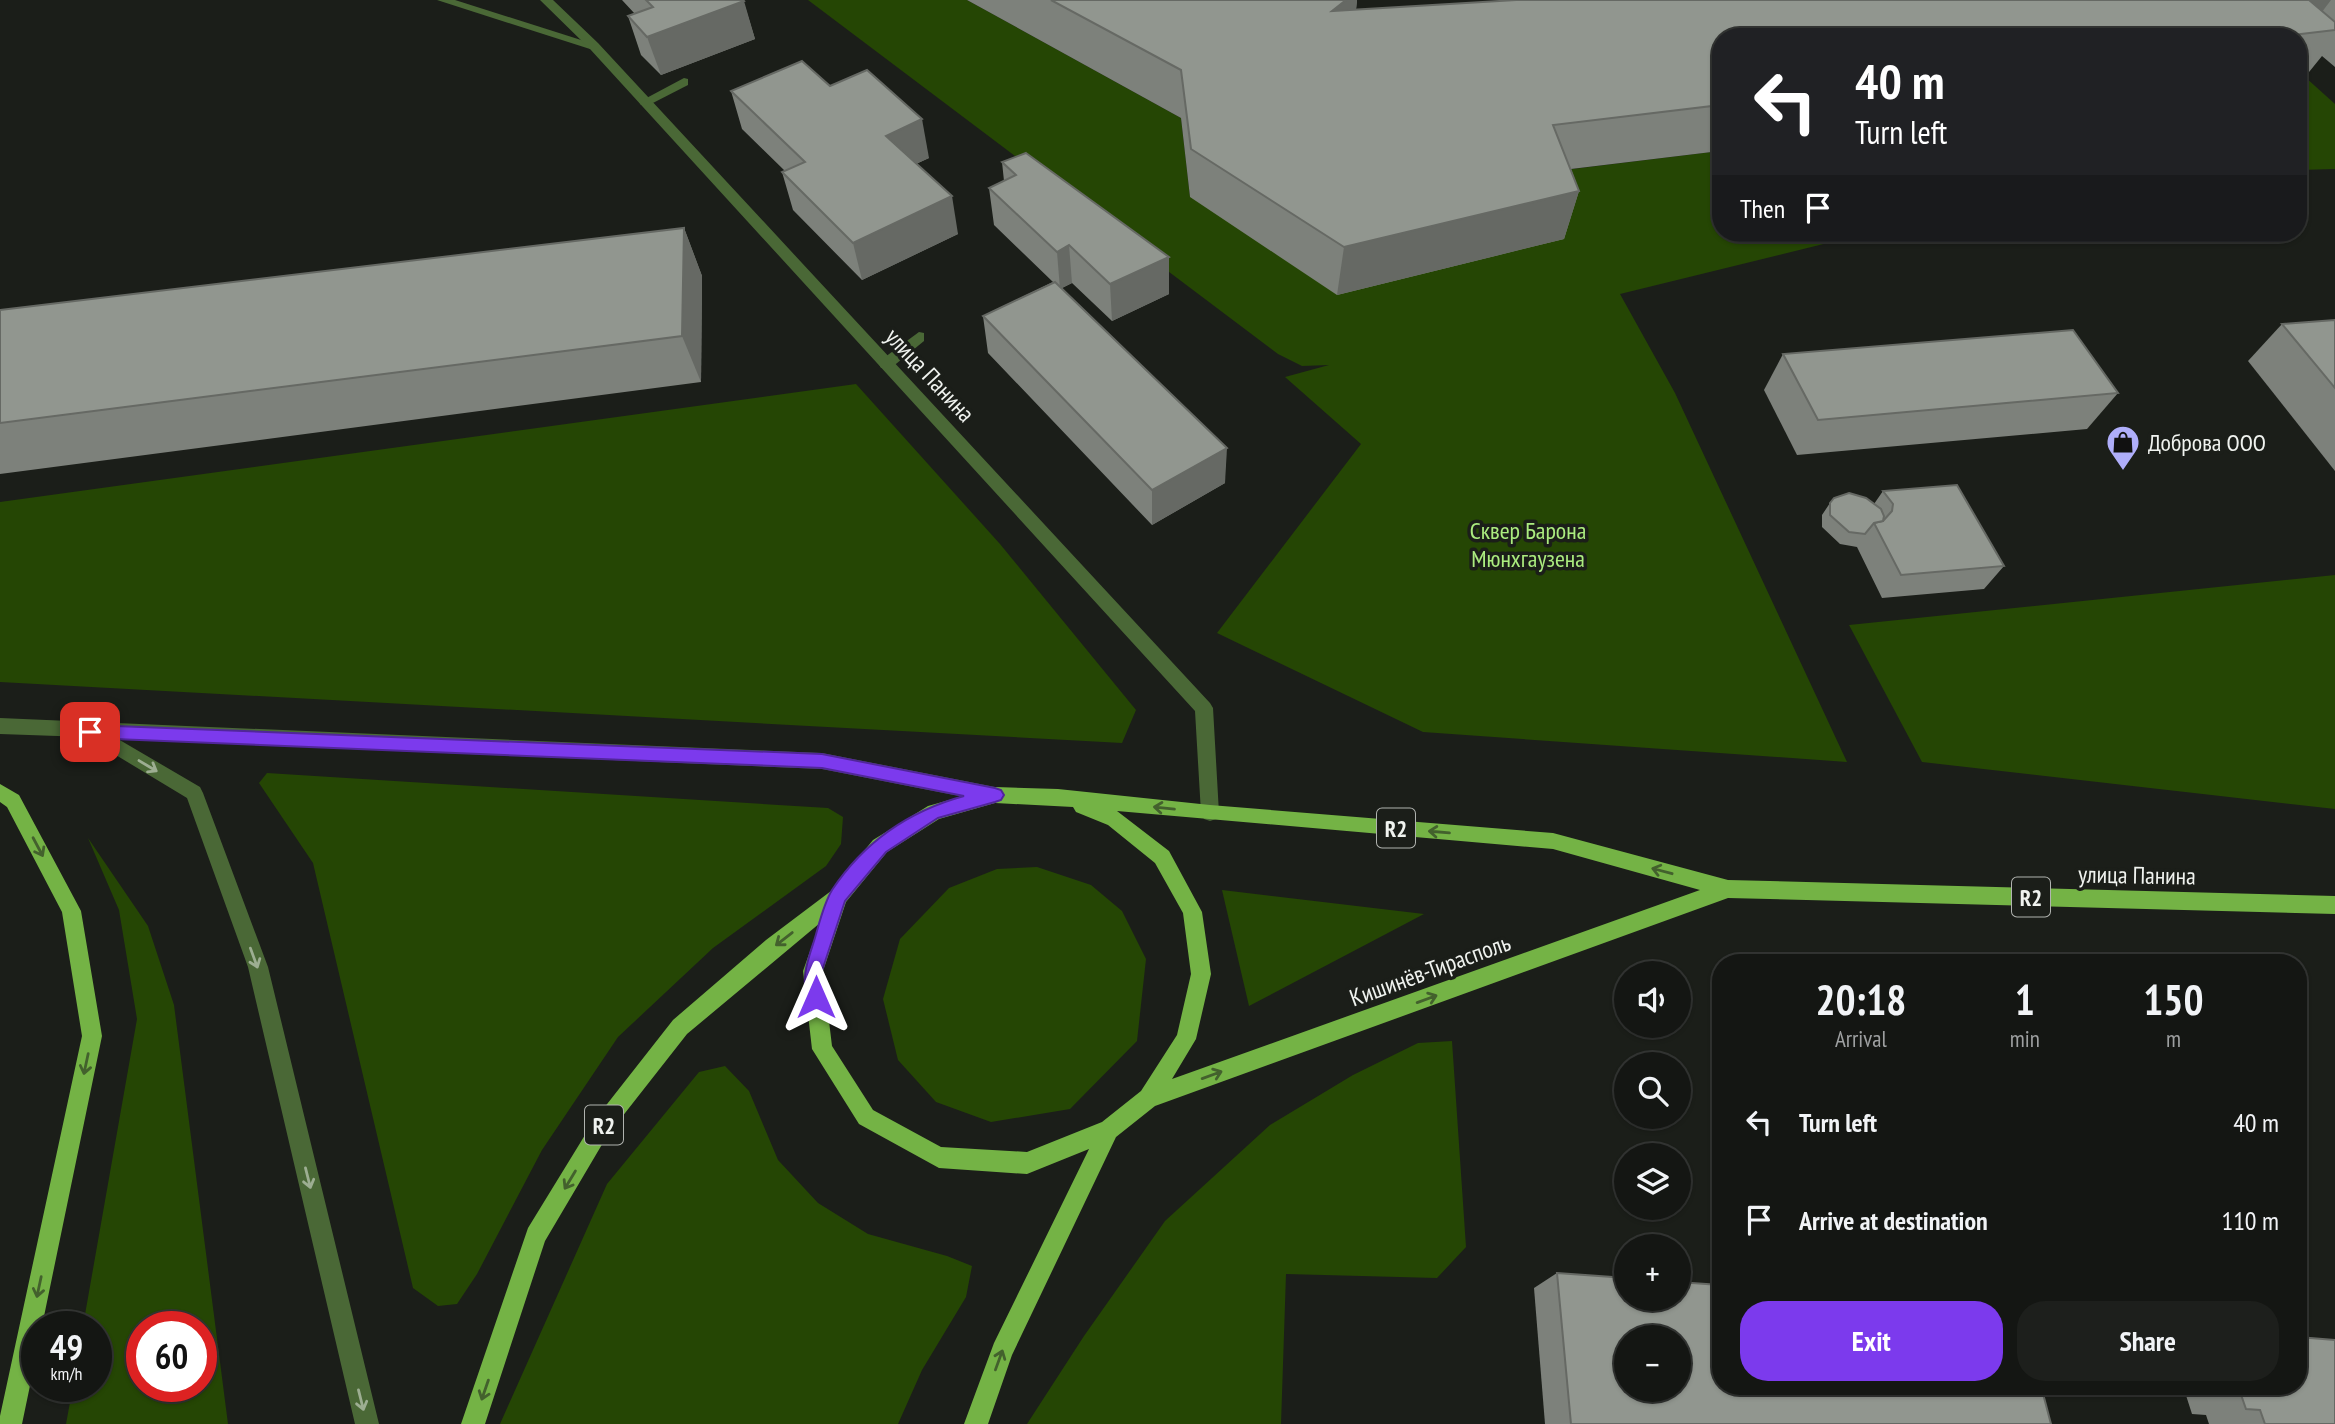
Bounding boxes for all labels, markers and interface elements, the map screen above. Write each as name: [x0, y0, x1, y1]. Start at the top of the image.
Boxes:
text: 40 m: [1855, 49, 1944, 113]
icon: left: [1740, 56, 1831, 147]
text: Turn left: [1855, 111, 1947, 153]
icon: arrive: [1799, 189, 1837, 227]
text: Then: [1740, 192, 1785, 225]
street label: улица Панина: [879, 321, 981, 429]
shop icon: Доброва ООО: [2104, 423, 2142, 472]
place label: Доброва ООО: [2148, 427, 2266, 458]
park label: Сквер Барона Мюнхгаузена: [1470, 515, 1586, 574]
pin: [60, 702, 120, 762]
icon: arrive: [71, 713, 109, 751]
one-way arrow: [138, 760, 158, 774]
one-way arrow: [1153, 802, 1175, 815]
road number: R2: [1377, 808, 1415, 848]
one-way arrow: [1428, 825, 1451, 838]
one-way arrow: [31, 836, 45, 857]
street label: улица Панина: [2078, 858, 2196, 892]
one-way arrow: [1651, 864, 1674, 877]
road number: R2: [2012, 877, 2050, 916]
street label: Кишинёв-Тирасполь: [1345, 927, 1515, 1013]
one-way arrow: [775, 931, 794, 946]
one-way arrow: [249, 946, 261, 968]
position arrow: [779, 960, 853, 1034]
map controls: [1614, 961, 1691, 1402]
button: sound: [1614, 961, 1691, 1038]
text: 20:18: [1815, 972, 1906, 1027]
text: 1: [2015, 972, 2035, 1027]
text: 150: [2143, 972, 2204, 1027]
one-way arrow: [1415, 992, 1437, 1004]
text: Arrival: [1835, 1024, 1887, 1053]
text: min: [2010, 1024, 2040, 1053]
text: m: [2166, 1024, 2181, 1053]
one-way arrow: [78, 1052, 92, 1075]
button: search: [1614, 1052, 1691, 1129]
one-way arrow: [1201, 1068, 1223, 1080]
icon: left: [1740, 1103, 1778, 1141]
road number: R2: [585, 1106, 623, 1144]
text: Turn left: [1799, 1106, 1877, 1139]
text: 40 m: [2233, 1106, 2279, 1139]
button: layers: [1614, 1143, 1691, 1220]
one-way arrow: [302, 1166, 315, 1189]
one-way arrow: [562, 1170, 576, 1190]
icon: arrive: [1740, 1201, 1778, 1239]
text: Arrive at destination: [1799, 1204, 1988, 1237]
text: 110 m: [2221, 1204, 2279, 1237]
button: +: [1614, 1234, 1691, 1311]
one-way arrow: [31, 1275, 45, 1298]
button: Exit: [1740, 1301, 2003, 1381]
button: Share: [2017, 1301, 2279, 1381]
speed limit sign: 60: [126, 1311, 217, 1402]
text: 49: [50, 1324, 83, 1370]
button: −: [1614, 1325, 1691, 1402]
one-way arrow: [994, 1349, 1006, 1371]
text: km/h: [51, 1362, 82, 1385]
one-way arrow: [477, 1379, 490, 1401]
one-way arrow: [356, 1388, 369, 1410]

